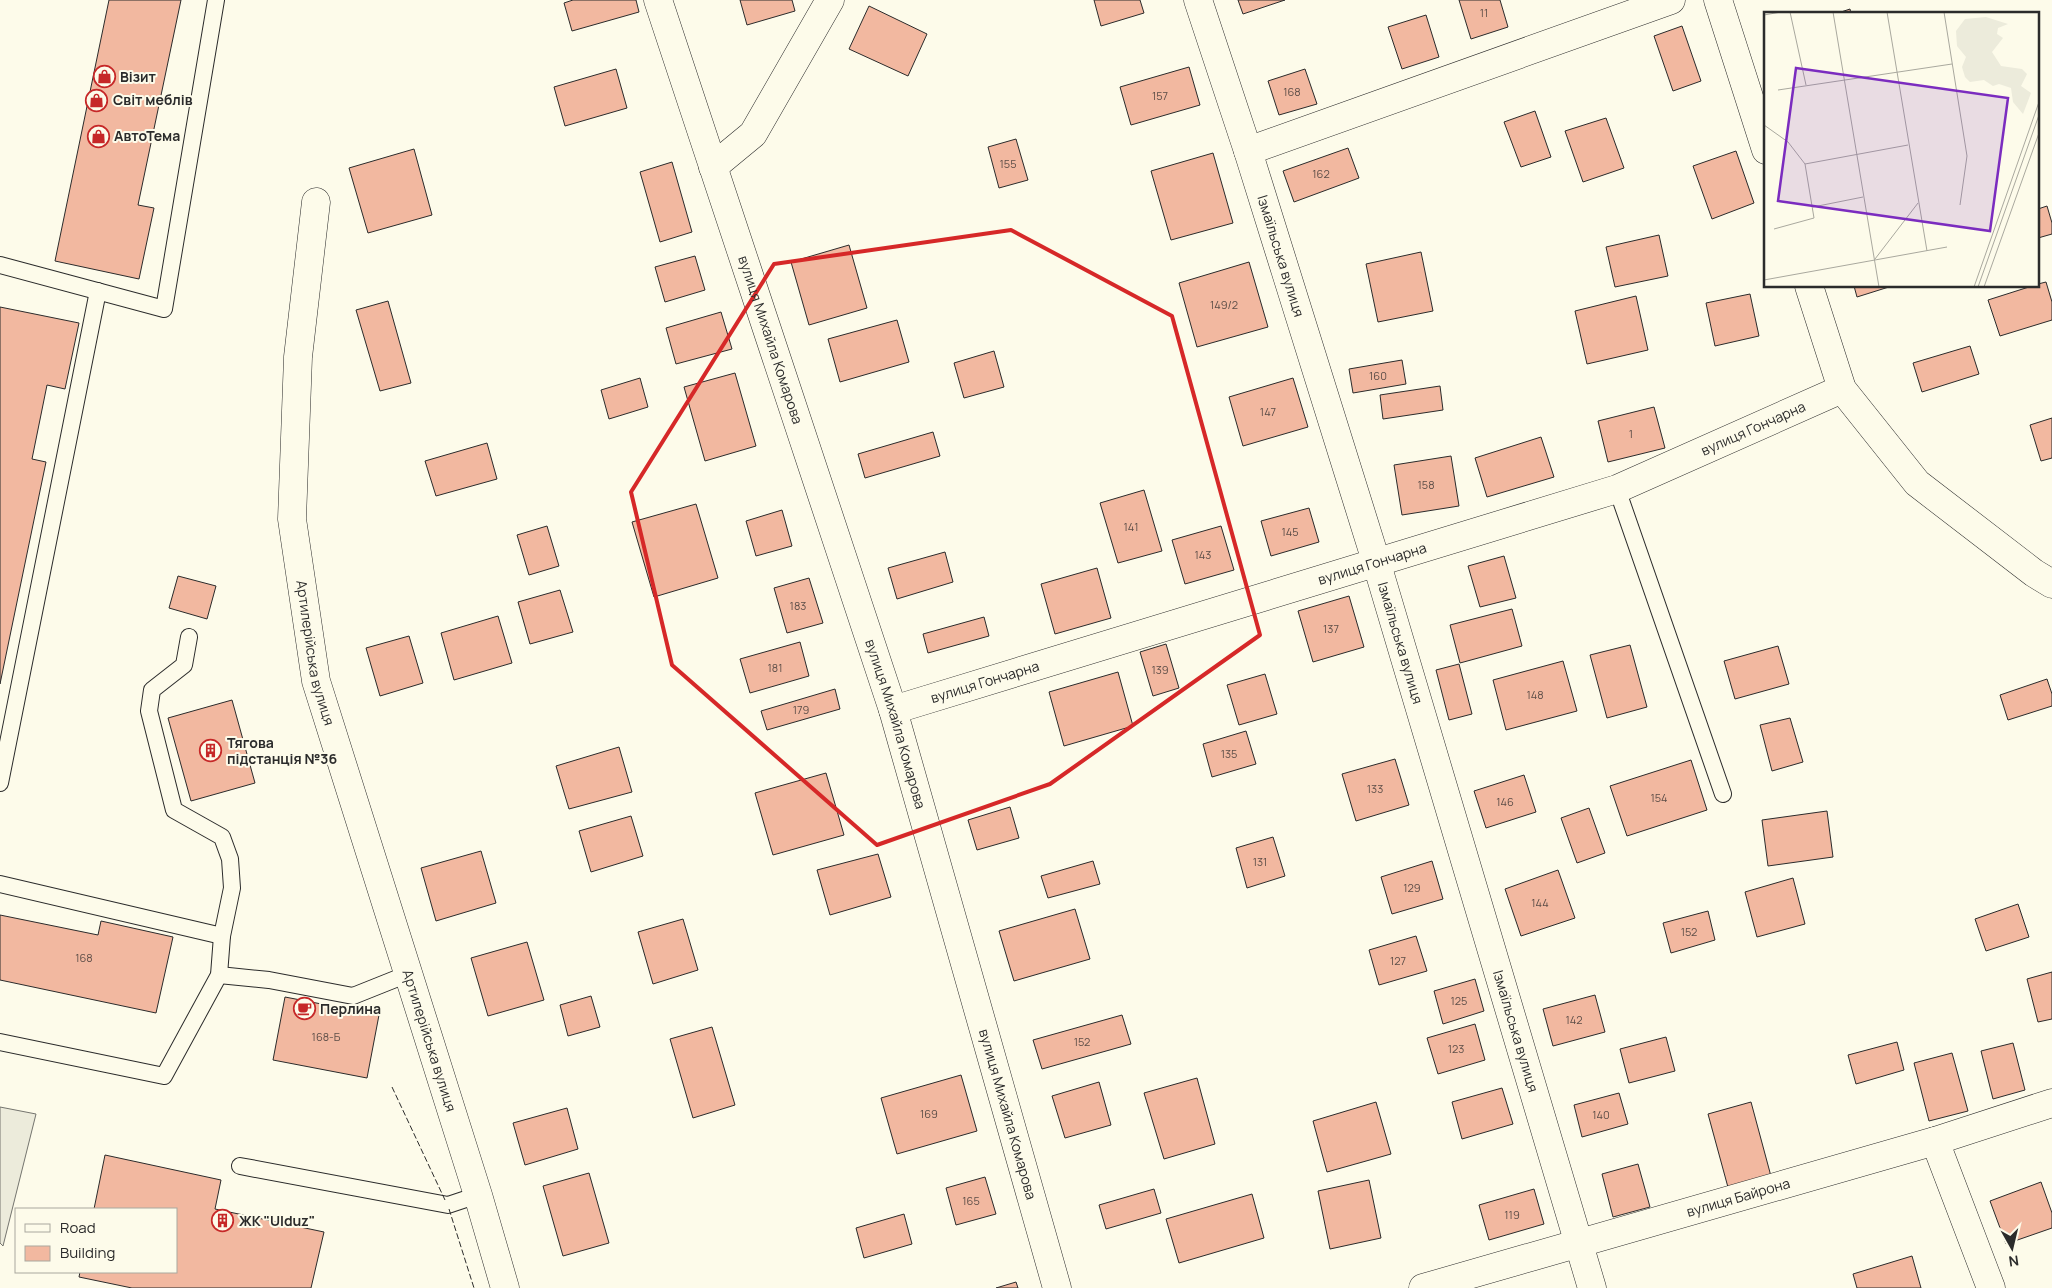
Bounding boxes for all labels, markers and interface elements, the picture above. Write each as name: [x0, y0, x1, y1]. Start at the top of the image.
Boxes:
house number: 11: [1480, 5, 1488, 20]
inset map: [1764, 12, 2040, 288]
shop icon: Візит: [92, 65, 116, 89]
place label: Візит: [120, 67, 157, 86]
house number: 168: [1283, 84, 1301, 99]
shop icon: Світ меблів: [85, 88, 109, 112]
house number: 157: [1152, 88, 1168, 103]
place label: Світ меблів: [113, 90, 193, 109]
shop icon: АвтоТема: [86, 124, 110, 148]
place label: АвтоТема: [114, 126, 180, 145]
house number: 155: [1000, 156, 1017, 171]
house number: 162: [1312, 166, 1330, 181]
street label: Ізмаїльська вулиця: [1253, 193, 1309, 319]
street label: вулиця Михайла Комарова: [734, 253, 808, 426]
house number: 149/2: [1210, 297, 1238, 312]
house number: 160: [1369, 368, 1387, 383]
street label: вулиця Гончарна: [1698, 396, 1808, 460]
house number: 147: [1260, 404, 1276, 419]
house number: 1: [1629, 426, 1633, 441]
house number: 158: [1417, 477, 1435, 492]
house number: 141: [1123, 519, 1139, 534]
house number: 145: [1281, 524, 1299, 539]
street label: вулиця Гончарна: [1315, 538, 1429, 589]
house number: 143: [1195, 547, 1211, 562]
street label: Артилерійська вулиця: [292, 579, 339, 728]
street label: Ізмаїльська вулиця: [1374, 579, 1428, 706]
house number: 183: [790, 598, 806, 613]
house number: 137: [1323, 621, 1339, 636]
street label: вулиця Михайла Комарова: [861, 636, 931, 811]
street label: вулиця Гончарна: [928, 656, 1041, 707]
house number: 181: [768, 660, 782, 675]
house number: 139: [1151, 662, 1169, 677]
house number: 148: [1526, 687, 1544, 702]
house number: 179: [793, 702, 809, 717]
place label: Тягова пiдстанцiя №36: [227, 733, 337, 768]
building icon: Тягова пiдстанцiя №36: [199, 739, 223, 763]
house number: 135: [1221, 746, 1237, 761]
house number: 133: [1367, 781, 1383, 796]
house number: 154: [1650, 790, 1668, 805]
house number: 146: [1496, 794, 1514, 809]
house number: 131: [1253, 854, 1267, 869]
house number: 129: [1403, 880, 1421, 895]
house number: 144: [1531, 895, 1549, 910]
house number: 152: [1681, 924, 1697, 939]
house number: 168: [75, 950, 93, 965]
house number: 127: [1390, 953, 1406, 968]
street label: Артилерійська вулиця: [399, 967, 461, 1114]
street label: Ізмаїльська вулиця: [1489, 968, 1543, 1094]
house number: 125: [1451, 993, 1467, 1008]
cafe icon: Перлина: [292, 997, 316, 1021]
place label: Перлина: [320, 999, 381, 1018]
house number: 142: [1565, 1012, 1583, 1027]
street label: вулиця Михайла Комарова: [975, 1027, 1041, 1202]
house number: 168-Б: [312, 1029, 341, 1044]
house number: 152: [1074, 1034, 1090, 1049]
house number: 123: [1448, 1041, 1464, 1056]
house number: 169: [920, 1106, 938, 1121]
house number: 140: [1592, 1107, 1610, 1122]
street label: вулиця Байрона: [1684, 1173, 1792, 1221]
house number: 165: [962, 1193, 980, 1208]
house number: 119: [1504, 1207, 1520, 1222]
legend: [15, 1208, 178, 1273]
building icon: ЖК "Ulduz": [211, 1209, 235, 1233]
place label: ЖК "Ulduz": [239, 1211, 315, 1230]
text: Road: [60, 1217, 96, 1238]
north arrow: [1987, 1223, 2037, 1273]
text: Building: [60, 1242, 115, 1263]
text: N: [2008, 1251, 2020, 1271]

